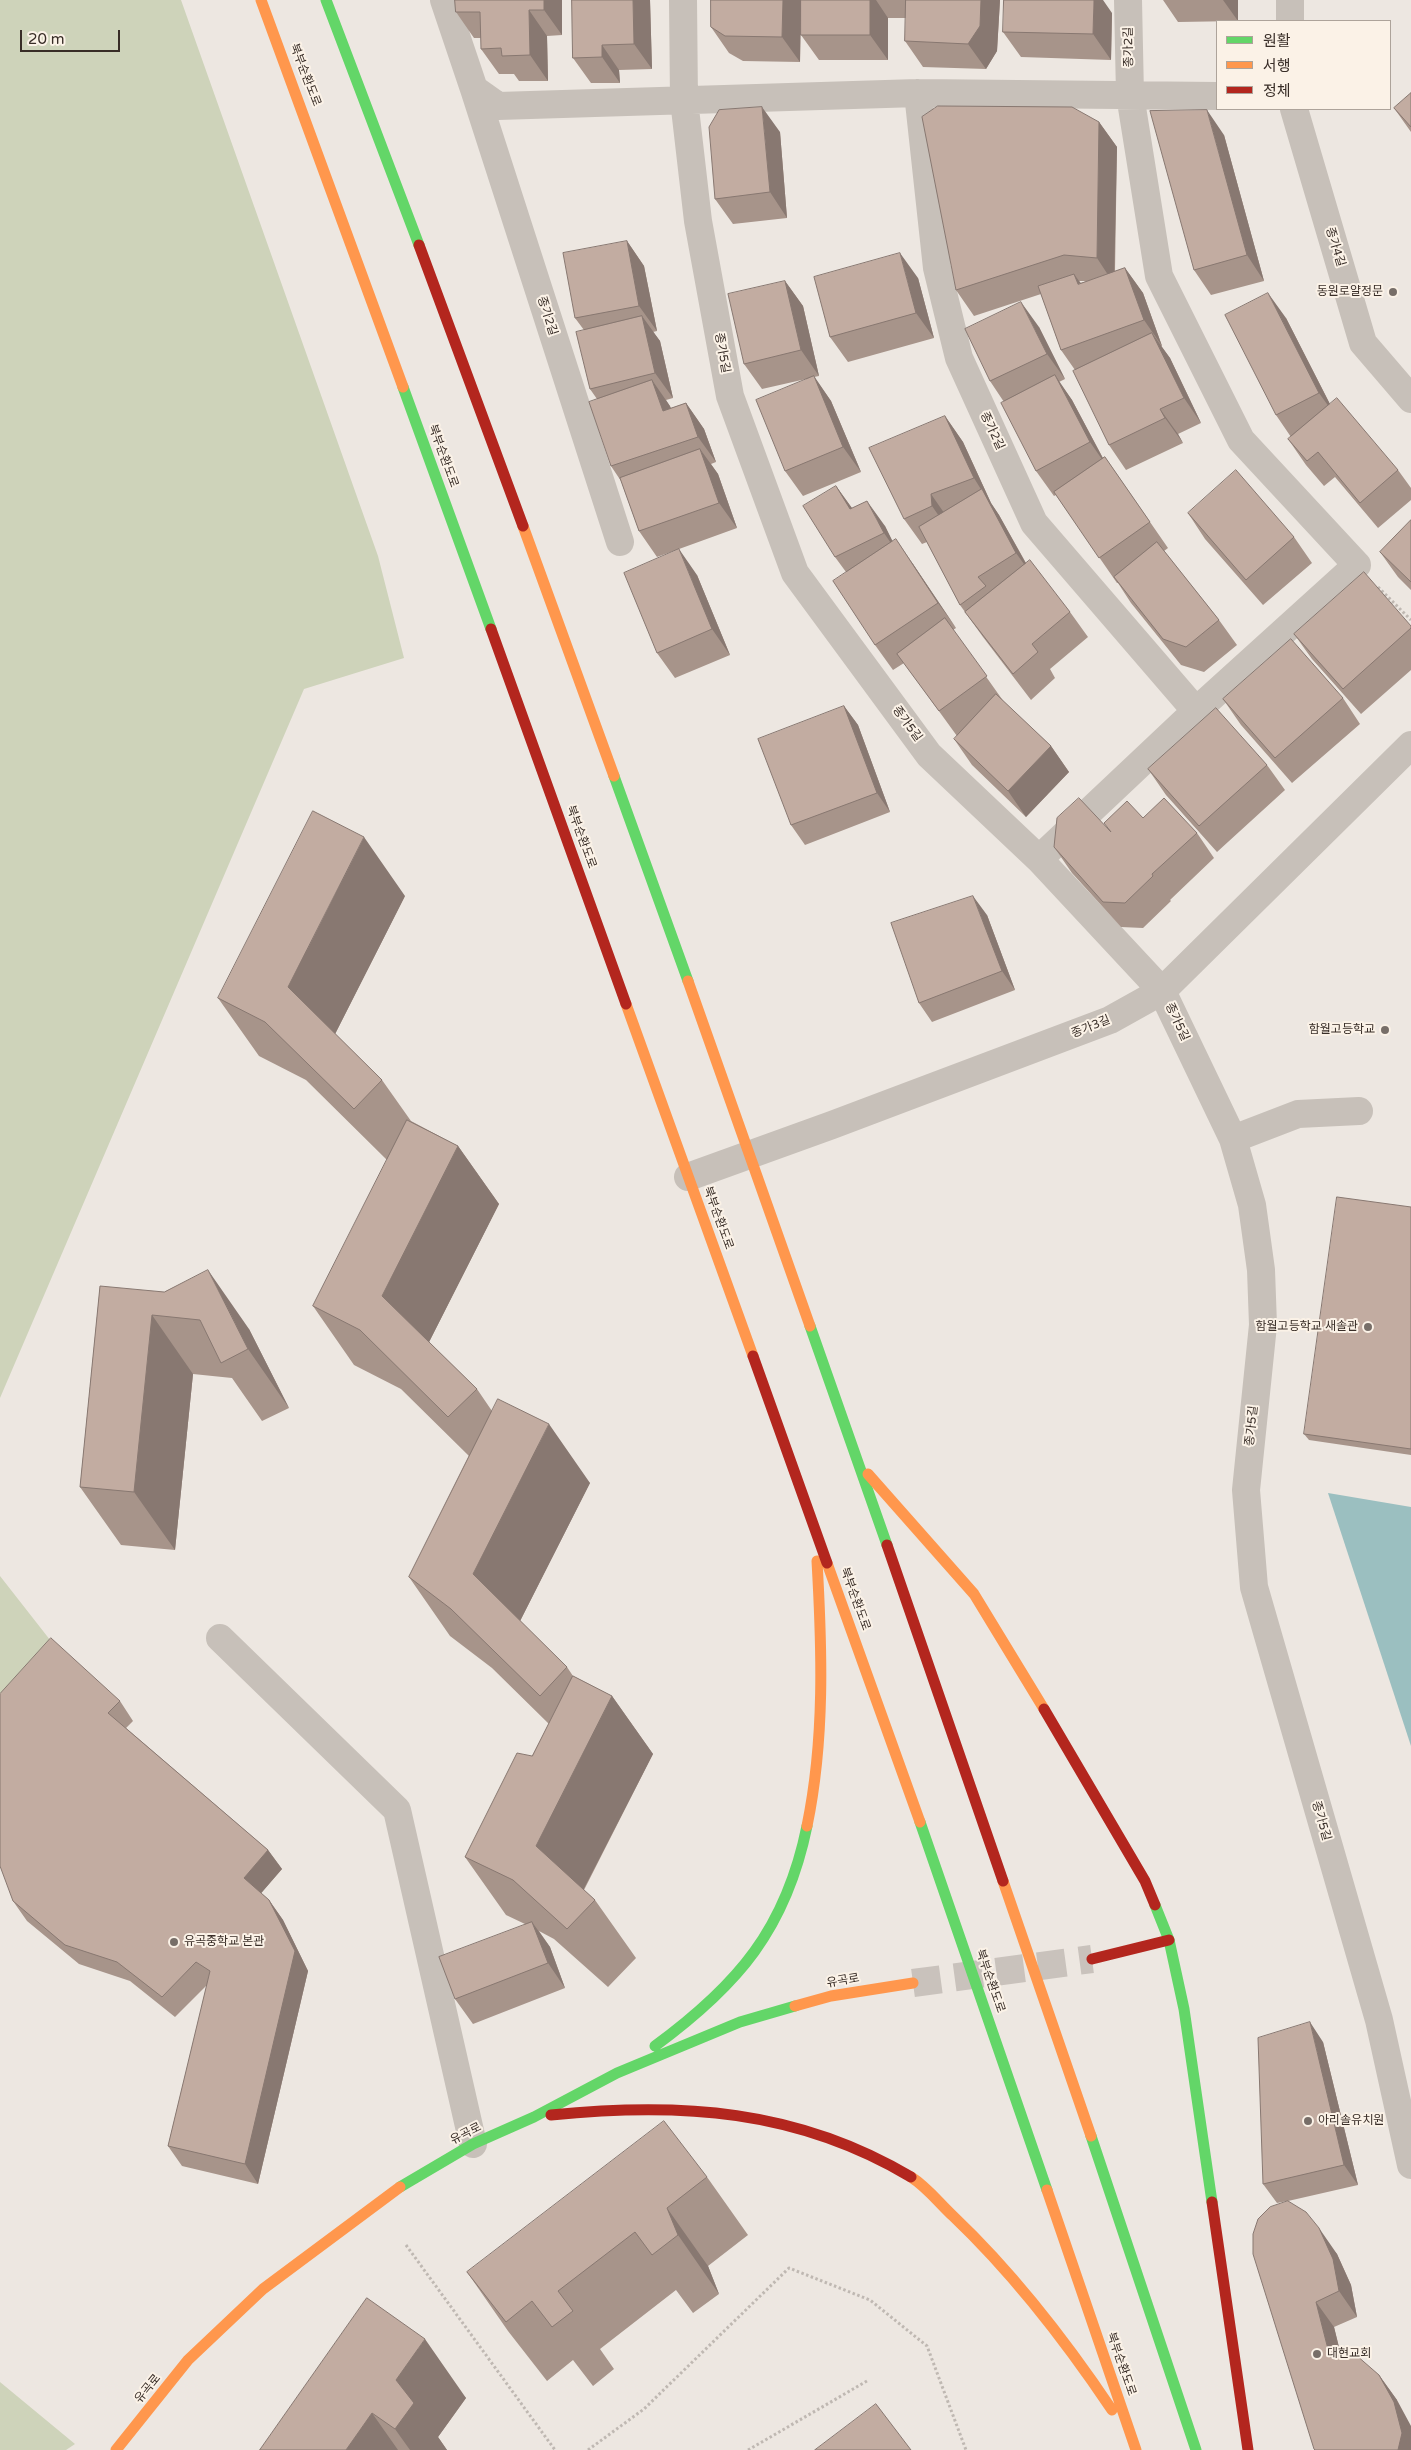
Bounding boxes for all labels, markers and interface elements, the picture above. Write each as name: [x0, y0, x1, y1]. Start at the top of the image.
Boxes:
scale bar: [22, 20, 122, 52]
legend: [1216, 20, 1391, 110]
street label: 종가2길: [1121, 27, 1137, 67]
text: 20 m: [28, 30, 65, 48]
text: 원활: [1263, 32, 1291, 50]
street label: 북부순환도로: [286, 41, 324, 109]
text: 서행: [1263, 57, 1291, 75]
text: 정체: [1263, 82, 1291, 100]
street label: 종가4길: [1322, 225, 1348, 269]
place label: 동원로얄정문: [1317, 285, 1383, 299]
marker: 동원로얄정문: [1387, 286, 1399, 298]
street label: 종가2길: [534, 294, 560, 338]
street label: 종가5길: [711, 332, 733, 374]
street label: 종가2길: [977, 410, 1007, 452]
street label: 북부순환도로: [425, 422, 461, 490]
street label: 종가5길: [889, 703, 925, 745]
street label: 북부순환도로: [563, 803, 599, 871]
street label: 종가5길: [1162, 1001, 1192, 1043]
street label: 종가3길: [1069, 1013, 1113, 1041]
place label: 함월고등학교: [1309, 1023, 1375, 1037]
marker: 함월고등학교: [1379, 1024, 1391, 1036]
street label: 북부순환도로: [700, 1184, 736, 1252]
place label: 함월고등학교 새솔관: [1256, 1320, 1358, 1334]
marker: 함월고등학교 새솔관: [1362, 1321, 1374, 1333]
street label: 종가5길: [1243, 1405, 1261, 1447]
street label: 북부순환도로: [837, 1565, 873, 1633]
street label: 종가5길: [1308, 1799, 1334, 1843]
place label: 유곡중학교 본관: [184, 1935, 264, 1949]
marker: 유곡중학교 본관: [168, 1936, 180, 1948]
street label: 북부순환도로: [972, 1947, 1008, 2015]
street label: 유곡로: [825, 1971, 861, 1991]
place label: 아리솔유치원: [1318, 2114, 1384, 2128]
marker: 아리솔유치원: [1302, 2115, 1314, 2127]
street label: 유곡로: [448, 2120, 484, 2148]
street label: 북부순환도로: [1103, 2330, 1139, 2398]
place label: 대현교회: [1327, 2347, 1371, 2361]
marker: 대현교회: [1311, 2348, 1323, 2360]
street label: 유곡로: [132, 2372, 164, 2406]

